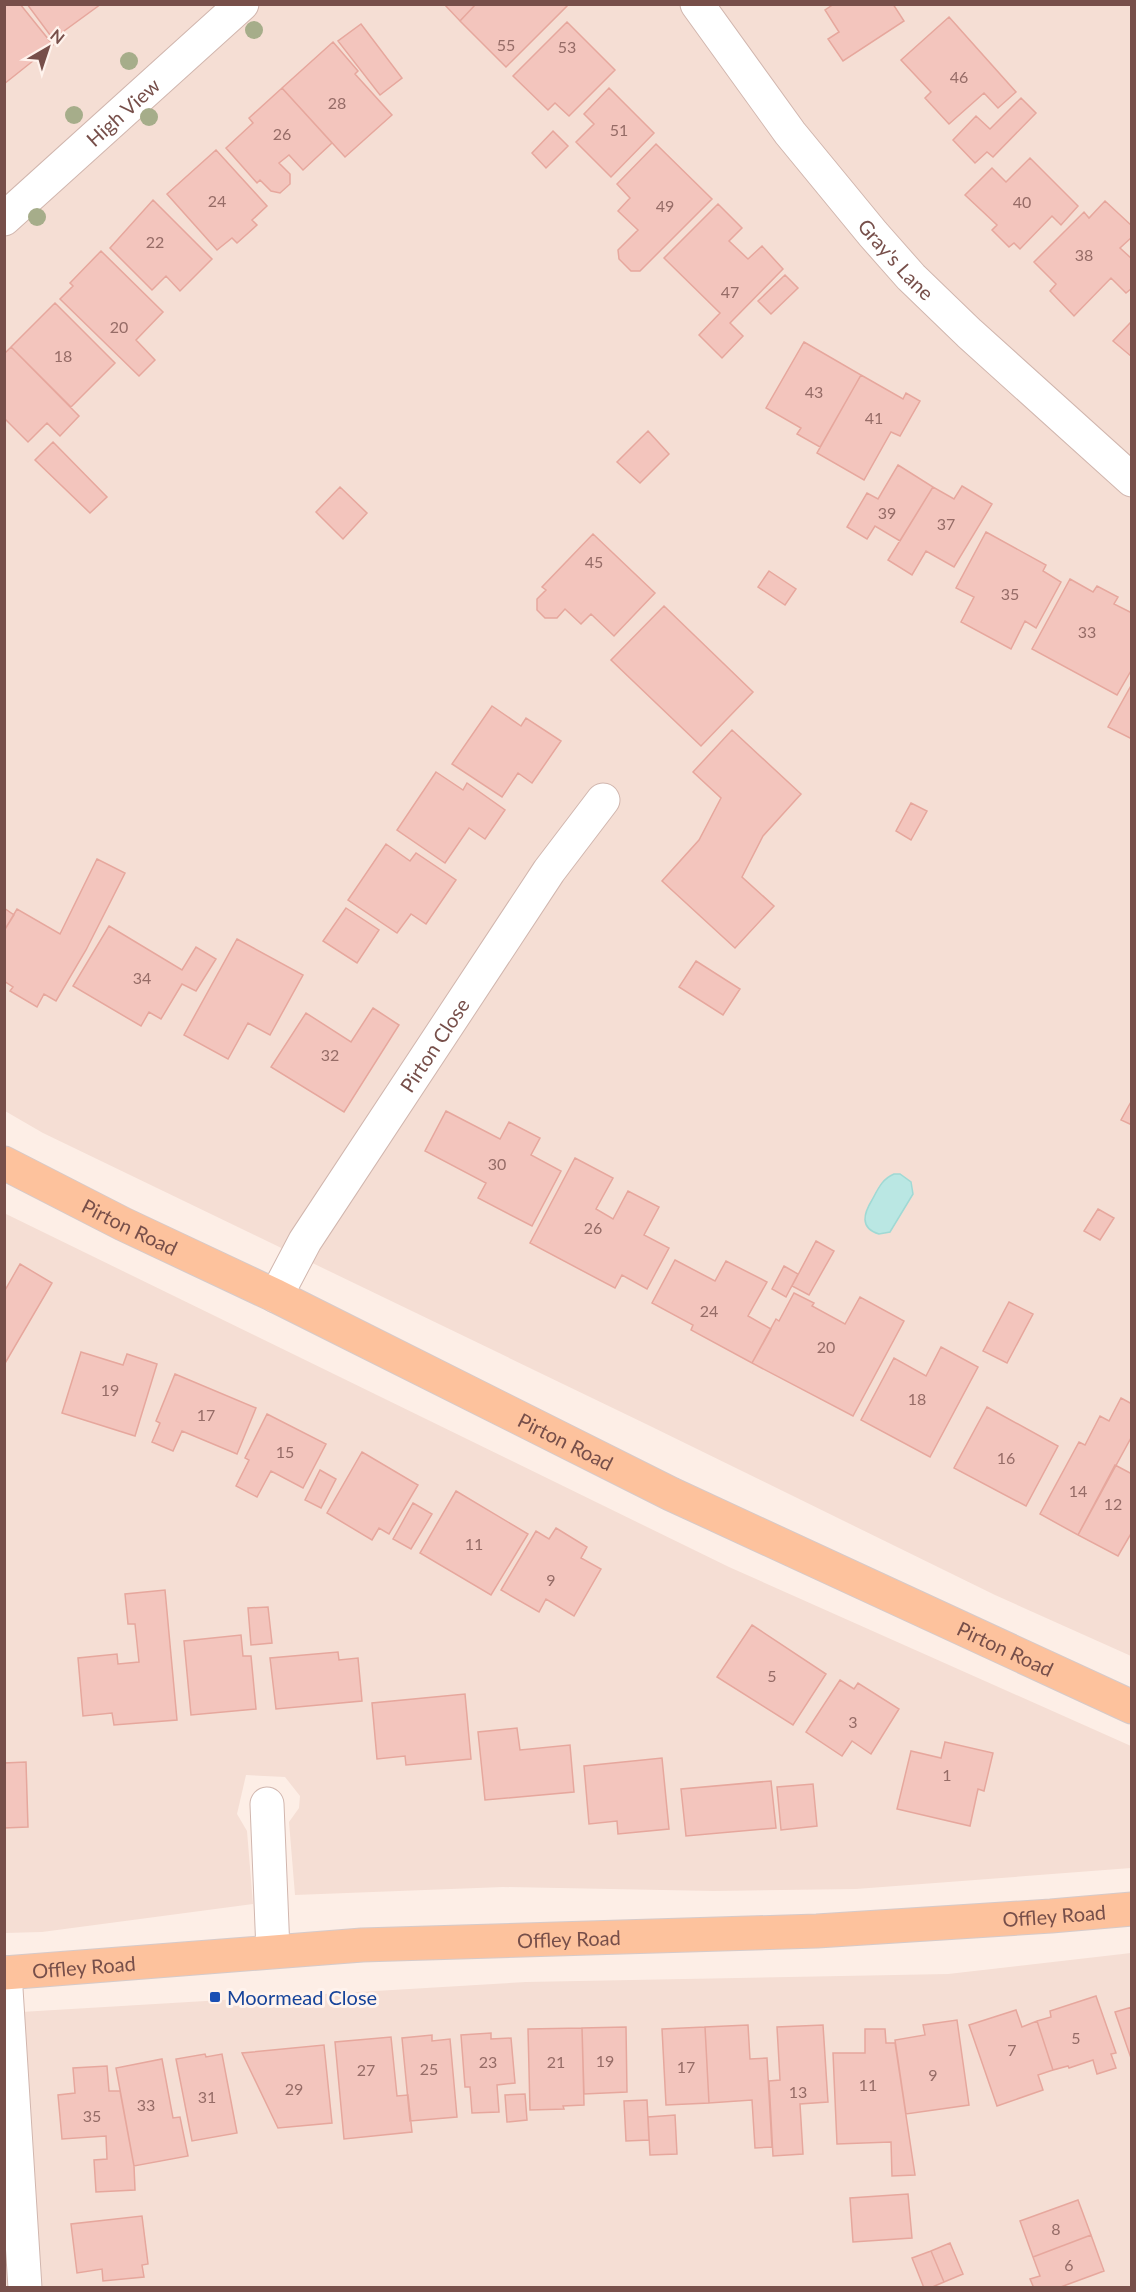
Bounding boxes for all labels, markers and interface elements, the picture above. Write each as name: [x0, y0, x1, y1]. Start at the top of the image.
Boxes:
north arrow: [18, 18, 78, 78]
text: N: [47, 25, 69, 47]
house number: 55: [497, 35, 515, 54]
house number: 53: [558, 37, 576, 56]
house number: 46: [950, 67, 968, 86]
street label: High View: [81, 72, 165, 151]
house number: 28: [328, 93, 346, 112]
house number: 51: [610, 120, 628, 139]
house number: 26: [273, 124, 291, 143]
house number: 24: [208, 191, 226, 210]
house number: 40: [1013, 192, 1031, 211]
house number: 49: [656, 196, 674, 215]
street label: Gray's Lane: [853, 214, 939, 305]
house number: 22: [146, 232, 164, 251]
house number: 38: [1075, 245, 1093, 264]
house number: 47: [721, 282, 739, 301]
house number: 20: [110, 317, 128, 336]
house number: 18: [54, 346, 72, 365]
house number: 43: [805, 382, 823, 401]
house number: 41: [865, 408, 883, 427]
house number: 39: [878, 503, 896, 522]
house number: 37: [937, 514, 955, 533]
house number: 45: [585, 552, 603, 571]
house number: 35: [1001, 584, 1019, 603]
house number: 33: [1078, 622, 1096, 641]
house number: 34: [133, 968, 151, 987]
street label: Pirton Close: [395, 993, 474, 1096]
house number: 32: [321, 1045, 339, 1064]
house number: 30: [488, 1154, 506, 1173]
street label: Pirton Road: [78, 1193, 181, 1260]
house number: 26: [584, 1218, 602, 1237]
house number: 24: [700, 1301, 718, 1320]
house number: 20: [817, 1337, 835, 1356]
house number: 19: [101, 1380, 119, 1399]
house number: 18: [908, 1389, 926, 1408]
house number: 17: [197, 1405, 215, 1424]
street label: Pirton Road: [514, 1407, 617, 1475]
house number: 15: [276, 1442, 294, 1461]
house number: 16: [997, 1448, 1015, 1467]
house number: 14: [1069, 1481, 1087, 1500]
house number: 12: [1104, 1494, 1122, 1513]
house number: 11: [465, 1534, 483, 1553]
house number: 9: [546, 1570, 556, 1589]
street label: Pirton Road: [953, 1616, 1057, 1681]
house number: 5: [767, 1666, 777, 1685]
house number: 3: [848, 1712, 858, 1731]
house number: 1: [942, 1765, 952, 1784]
street label: Offley Road: [1002, 1899, 1107, 1931]
street label: Offley Road: [517, 1925, 621, 1952]
street label: Offley Road: [31, 1951, 136, 1983]
place label: Moormead Close: [227, 1985, 377, 2009]
marker: Moormead Close: [208, 1990, 222, 2004]
house number: 5: [1071, 2028, 1081, 2047]
house number: 7: [1007, 2040, 1017, 2059]
house number: 19: [596, 2051, 614, 2070]
house number: 23: [479, 2052, 497, 2071]
house number: 21: [547, 2052, 565, 2071]
house number: 17: [677, 2057, 695, 2076]
house number: 25: [420, 2059, 438, 2078]
house number: 27: [357, 2060, 375, 2079]
house number: 9: [928, 2065, 938, 2084]
house number: 11: [859, 2075, 877, 2094]
house number: 29: [285, 2079, 303, 2098]
house number: 13: [789, 2082, 807, 2101]
house number: 31: [198, 2087, 216, 2106]
house number: 33: [137, 2095, 155, 2114]
house number: 35: [83, 2106, 101, 2125]
house number: 8: [1051, 2219, 1061, 2238]
house number: 6: [1064, 2255, 1074, 2274]

